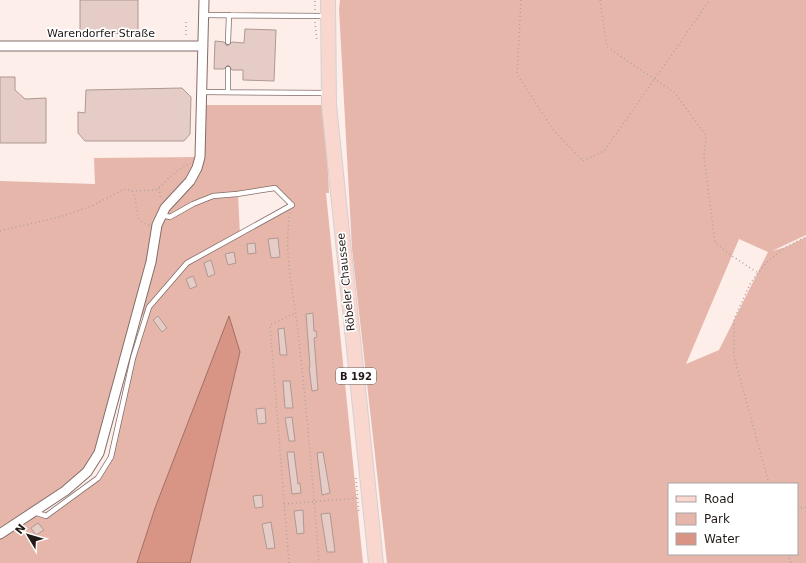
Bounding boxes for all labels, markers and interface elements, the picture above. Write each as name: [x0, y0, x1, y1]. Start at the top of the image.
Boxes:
street label: Warendorfer Straße: [47, 27, 155, 40]
street label: Röbeler Chaussee: [334, 232, 358, 332]
road number: B 192: [336, 368, 376, 384]
legend: [668, 483, 798, 555]
text: Road: [704, 492, 734, 506]
text: Park: [704, 512, 730, 526]
north arrow: [8, 515, 48, 555]
text: N: [13, 522, 28, 537]
text: Water: [704, 532, 740, 546]

